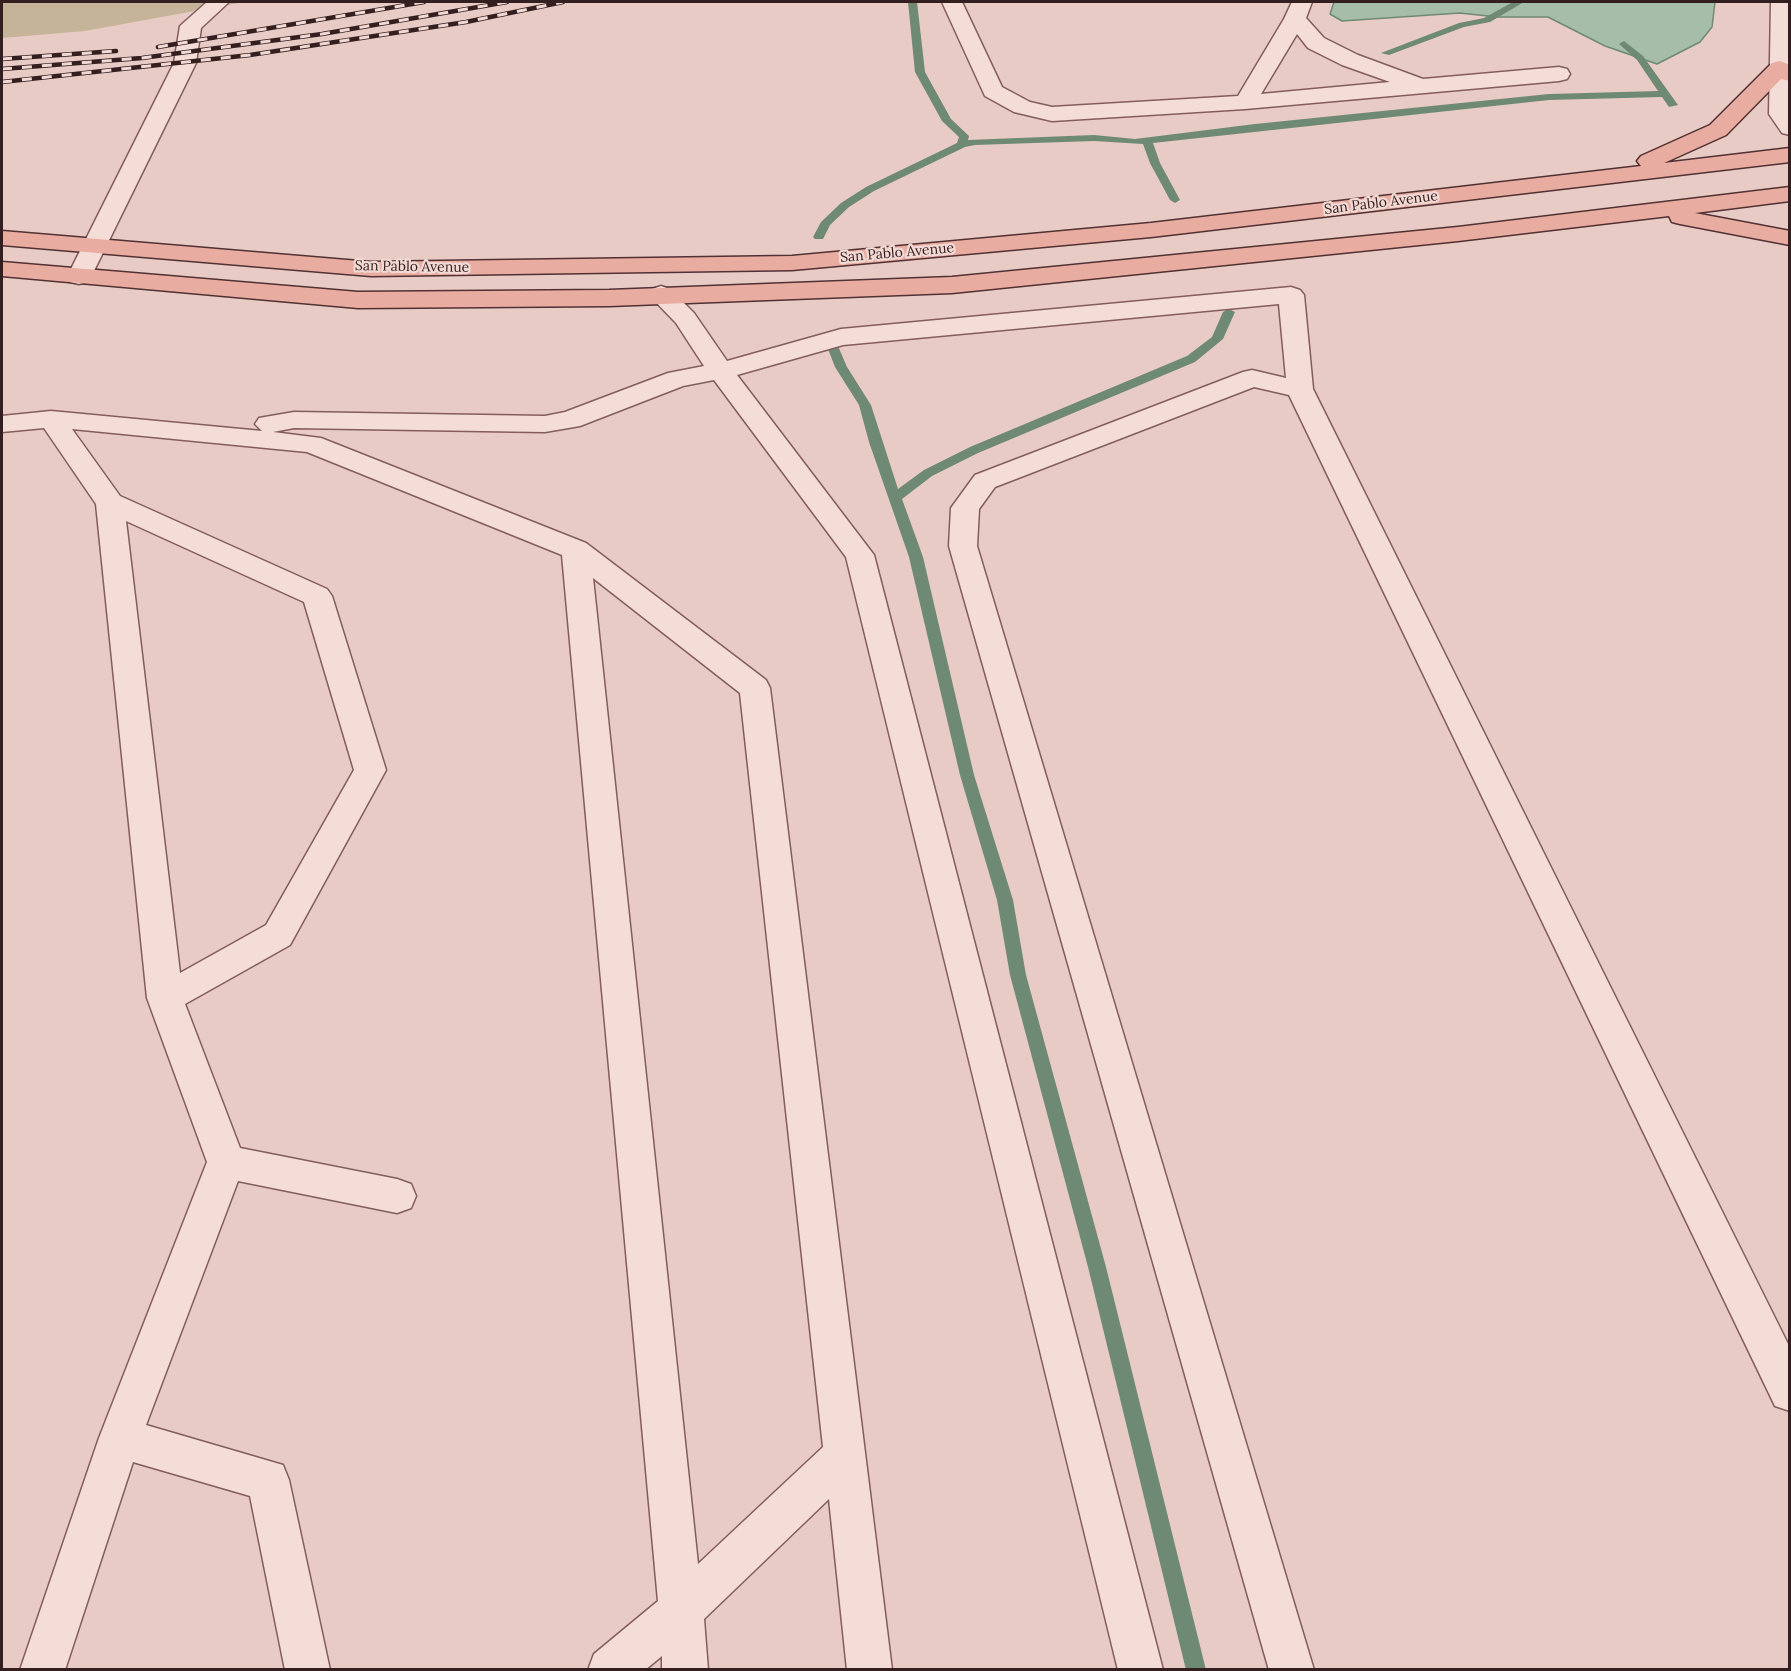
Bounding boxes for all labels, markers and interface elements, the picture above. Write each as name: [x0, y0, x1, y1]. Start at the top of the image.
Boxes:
street label: San Pablo Avenue: [1323, 188, 1439, 218]
street label: San Pablo Avenue: [839, 240, 955, 266]
street label: San Pablo Avenue: [355, 258, 469, 276]

